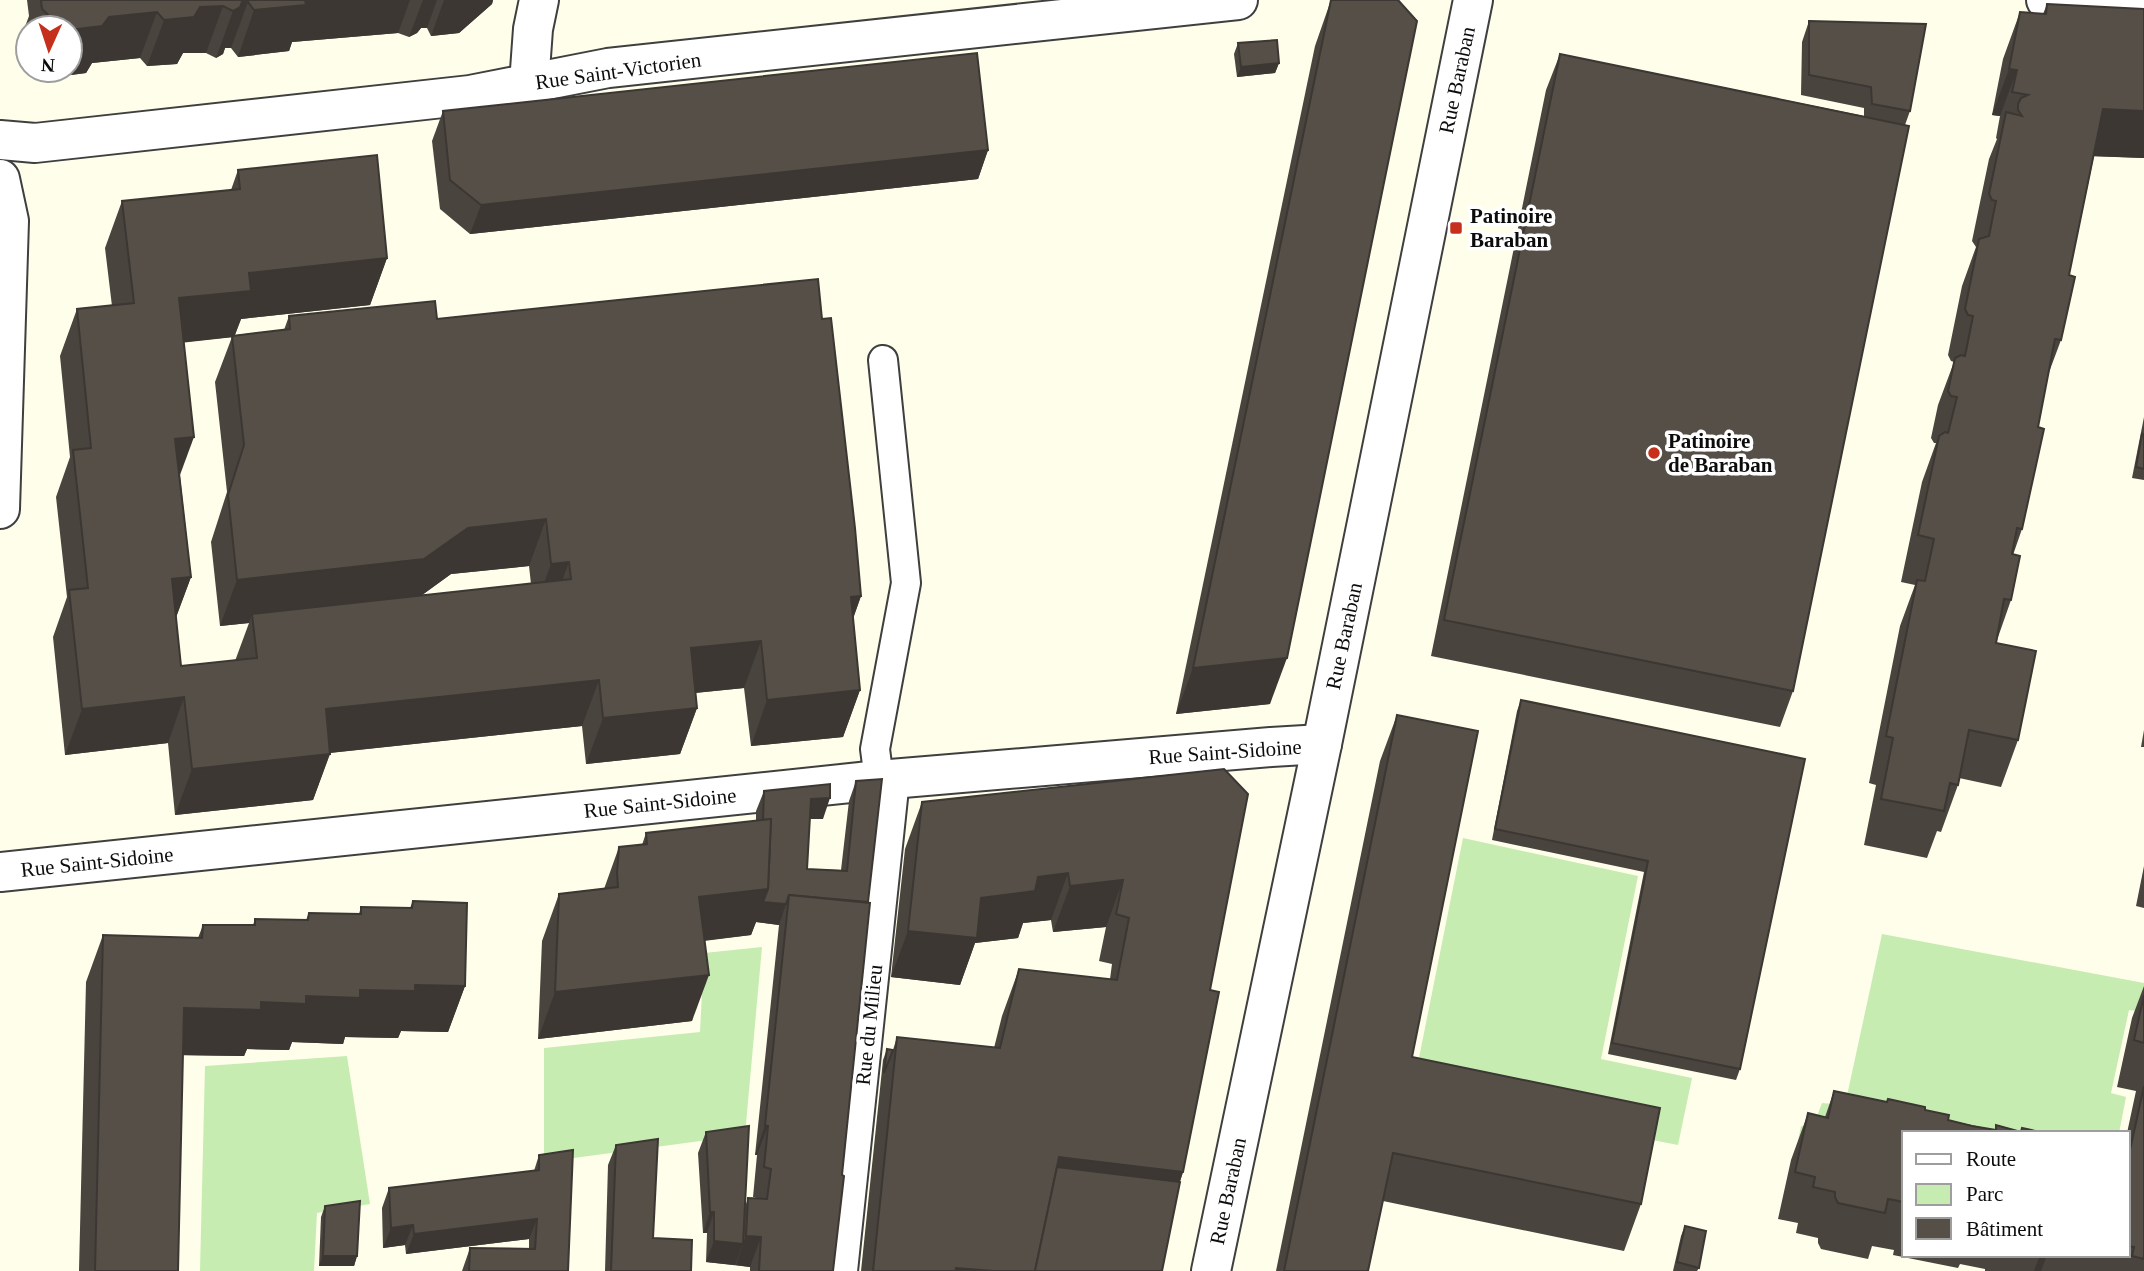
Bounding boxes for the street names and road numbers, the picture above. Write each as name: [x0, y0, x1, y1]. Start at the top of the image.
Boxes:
street label: Rue Baraban: [1434, 24, 1480, 136]
street label: Rue Saint-Victorien: [533, 47, 703, 95]
street label: Rue Baraban: [1321, 580, 1367, 692]
street label: Rue Saint-Sidoine: [1148, 735, 1302, 769]
street label: Rue Saint-Sidoine: [582, 783, 738, 823]
street label: Rue Saint-Sidoine: [19, 842, 175, 882]
street label: Rue du Milieu: [851, 963, 887, 1087]
street label: Rue Baraban: [1205, 1135, 1251, 1247]

